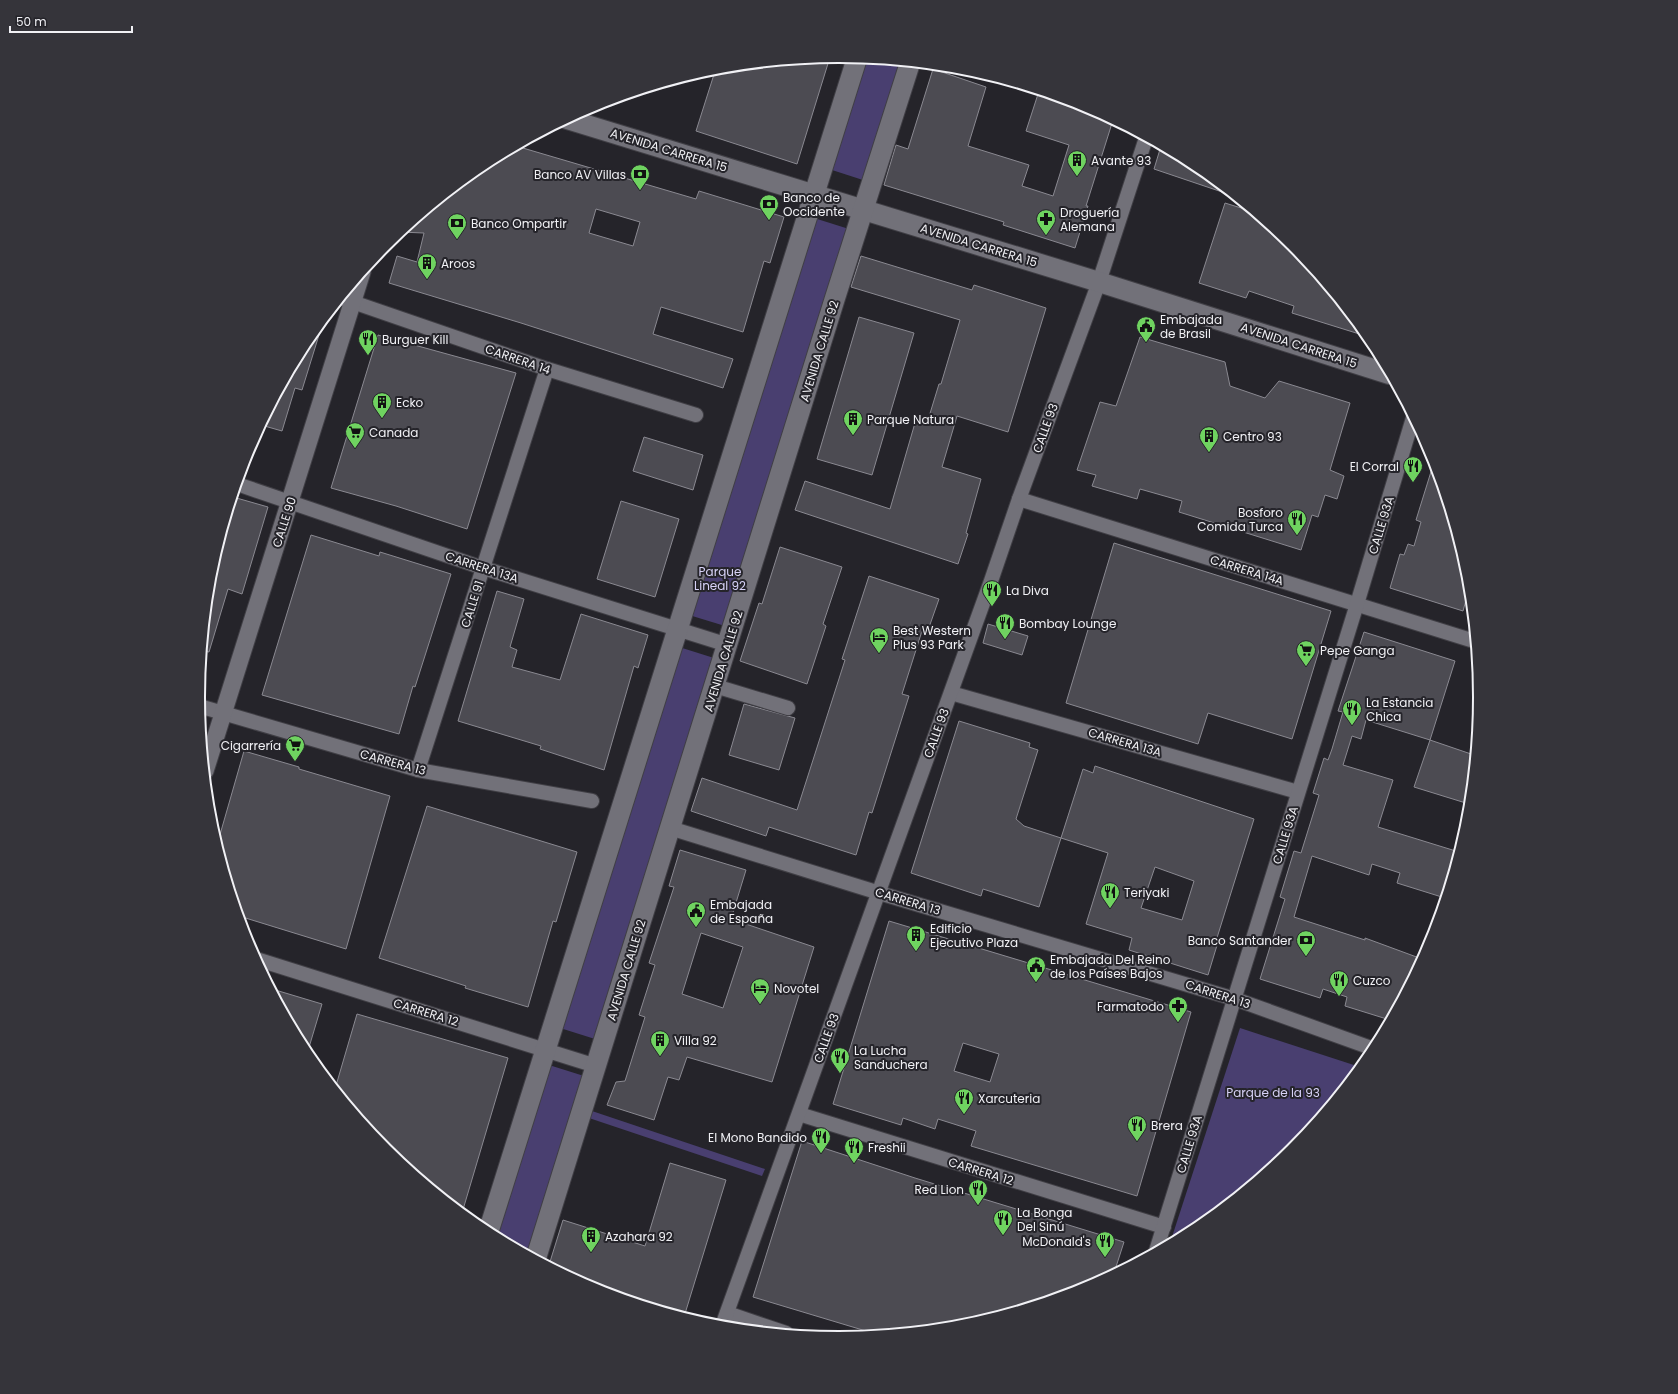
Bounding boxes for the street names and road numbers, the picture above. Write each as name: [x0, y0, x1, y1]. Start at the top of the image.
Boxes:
street label: AVENIDA CARRERA 15: [608, 124, 730, 176]
street label: AVENIDA CARRERA 15: [918, 219, 1040, 271]
street label: AVENIDA CALLE 92: [796, 298, 843, 404]
street label: AVENIDA CARRERA 15: [1239, 318, 1359, 372]
street label: CARRERA 14: [483, 340, 553, 378]
street label: CALLE 93: [1028, 401, 1062, 455]
street label: CALLE 93A: [1364, 494, 1398, 556]
street label: CALLE 90: [268, 495, 300, 549]
street label: CARRERA 13A: [443, 547, 521, 587]
street label: CARRERA 14A: [1208, 551, 1286, 589]
street label: CALLE 91: [456, 578, 488, 630]
street label: AVENIDA CALLE 92: [700, 608, 747, 714]
street label: CALLE 93: [919, 706, 953, 760]
street label: CARRERA 13A: [1086, 723, 1164, 761]
street label: CARRERA 13: [358, 745, 428, 779]
street label: CALLE 93A: [1268, 804, 1302, 866]
street label: CARRERA 13: [873, 883, 943, 919]
street label: AVENIDA CALLE 92: [603, 917, 650, 1023]
street label: CARRERA 13: [1183, 975, 1253, 1013]
street label: CARRERA 12: [391, 994, 461, 1030]
street label: CALLE 93: [809, 1011, 843, 1065]
street label: CALLE 93A: [1172, 1113, 1206, 1175]
street label: CARRERA 12: [946, 1153, 1016, 1189]

